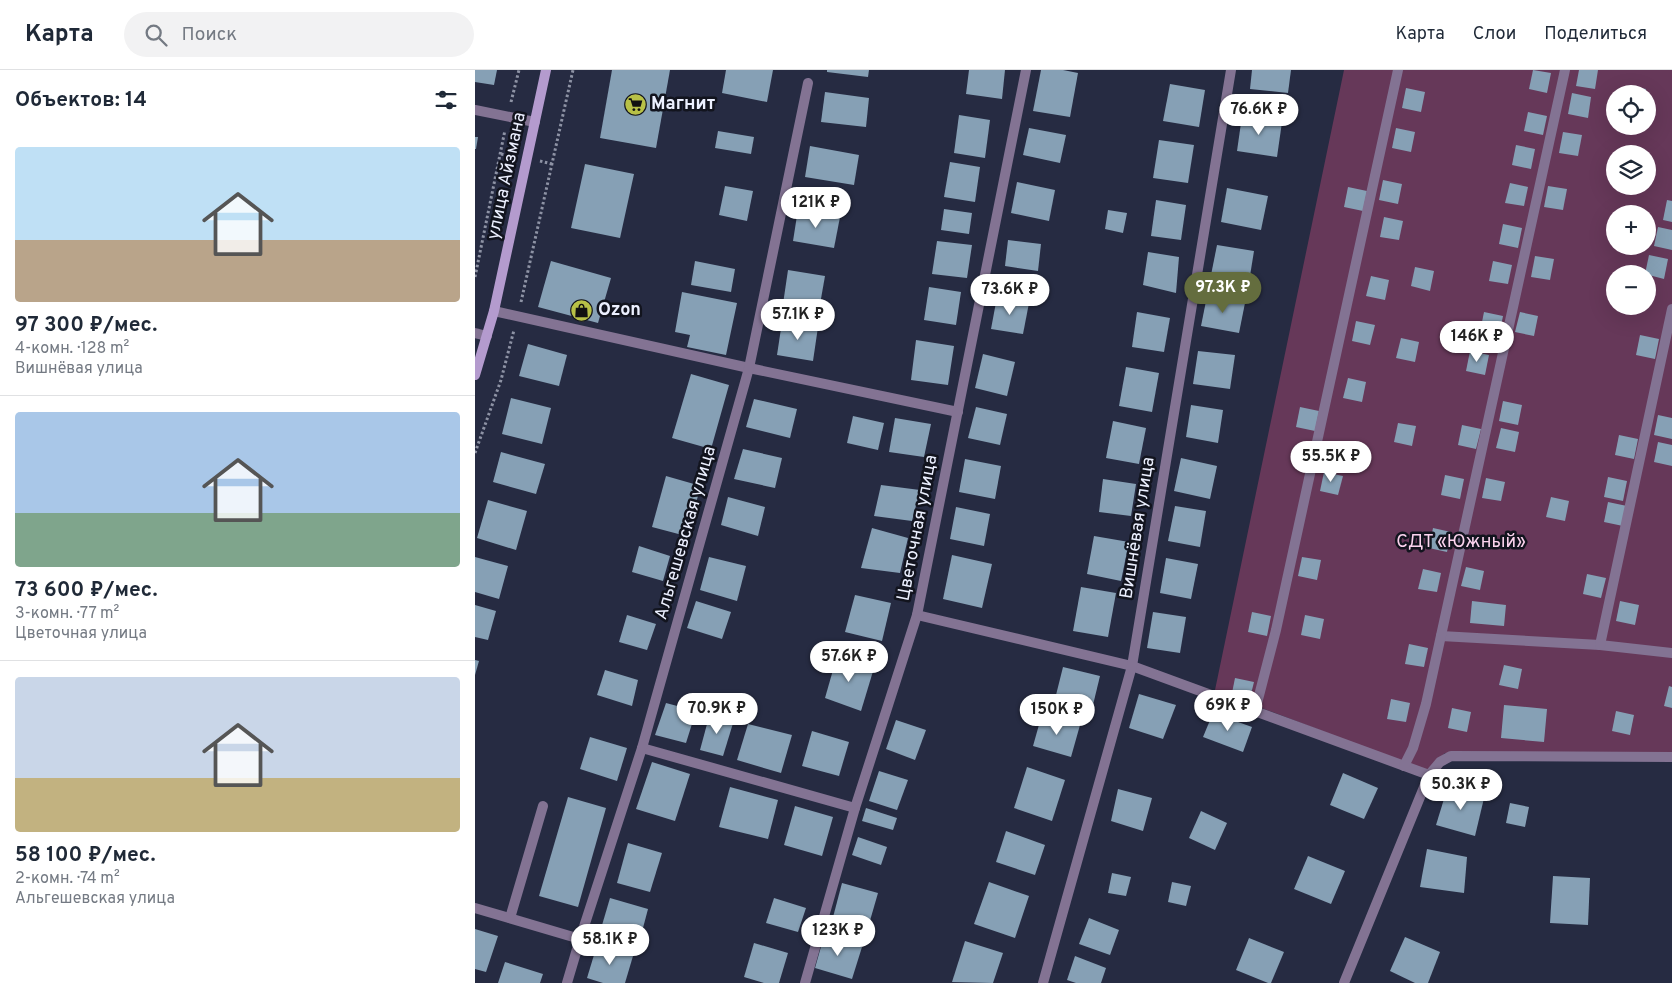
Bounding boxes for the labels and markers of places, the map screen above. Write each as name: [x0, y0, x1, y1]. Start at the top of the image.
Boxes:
supermarket icon: Магнит: [623, 92, 647, 116]
place label: Магнит: [651, 93, 716, 116]
pin: 76.6K ₽: [1213, 93, 1305, 136]
pin: 121K ₽: [775, 186, 857, 229]
pin: 97.3K ₽: [1177, 272, 1269, 314]
pin: 73.6K ₽: [964, 274, 1056, 316]
shop icon: Ozon: [570, 298, 594, 322]
pin: 57.1K ₽: [752, 298, 844, 341]
place label: Ozon: [598, 299, 641, 322]
pin: 146K ₽: [1436, 320, 1518, 363]
pin: 55.5K ₽: [1285, 440, 1377, 483]
pin: 57.6K ₽: [803, 640, 895, 683]
pin: 69K ₽: [1193, 690, 1263, 732]
pin: 70.9K ₽: [671, 692, 763, 735]
pin: 150K ₽: [1016, 694, 1098, 736]
pin: 50.3K ₽: [1415, 768, 1507, 811]
pin: 123K ₽: [797, 914, 879, 957]
pin: 58.1K ₽: [564, 924, 656, 966]

